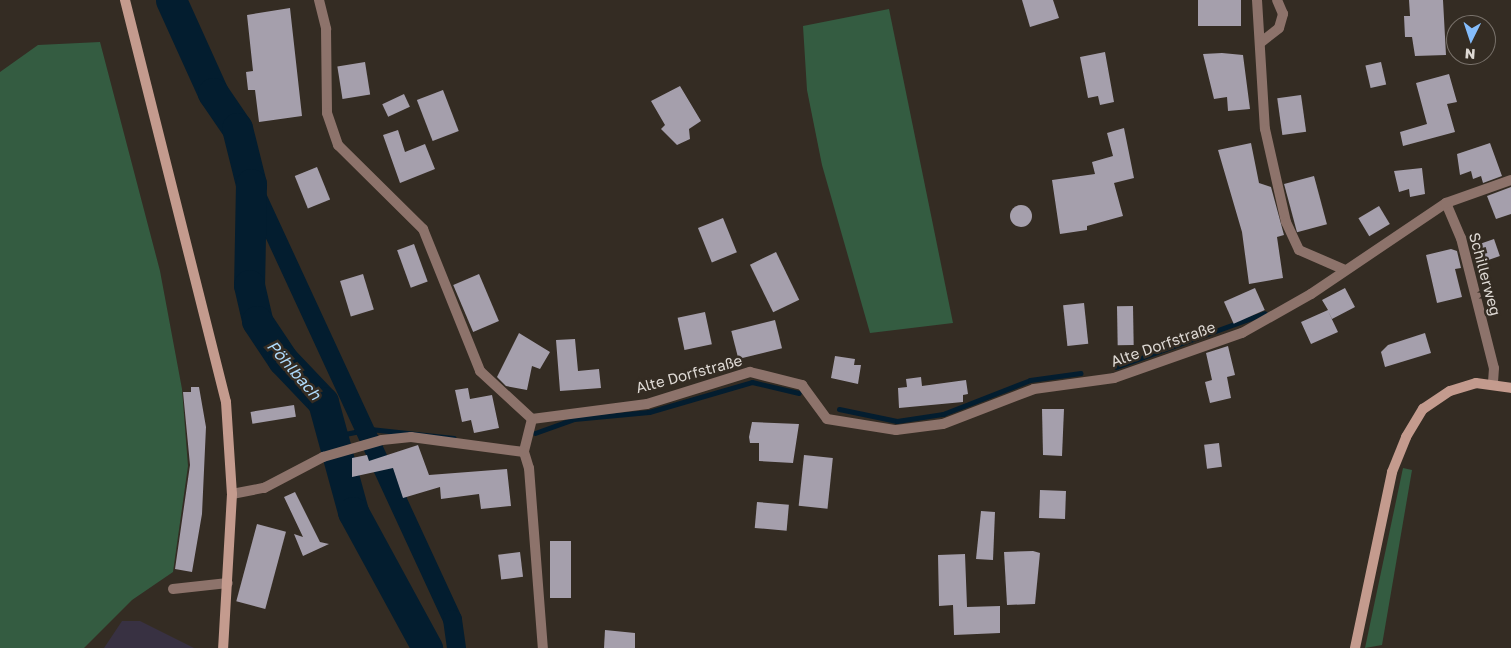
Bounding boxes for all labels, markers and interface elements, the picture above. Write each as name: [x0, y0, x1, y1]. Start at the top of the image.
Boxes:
north arrow: [1446, 15, 1496, 65]
text: N: [1464, 46, 1476, 63]
street label: Schillerweg: [1465, 231, 1505, 317]
street label: Alte Dorfstraße: [1108, 318, 1218, 370]
water label: Pöhlbach: [263, 336, 325, 404]
street label: Alte Dorfstraße: [634, 351, 744, 397]

